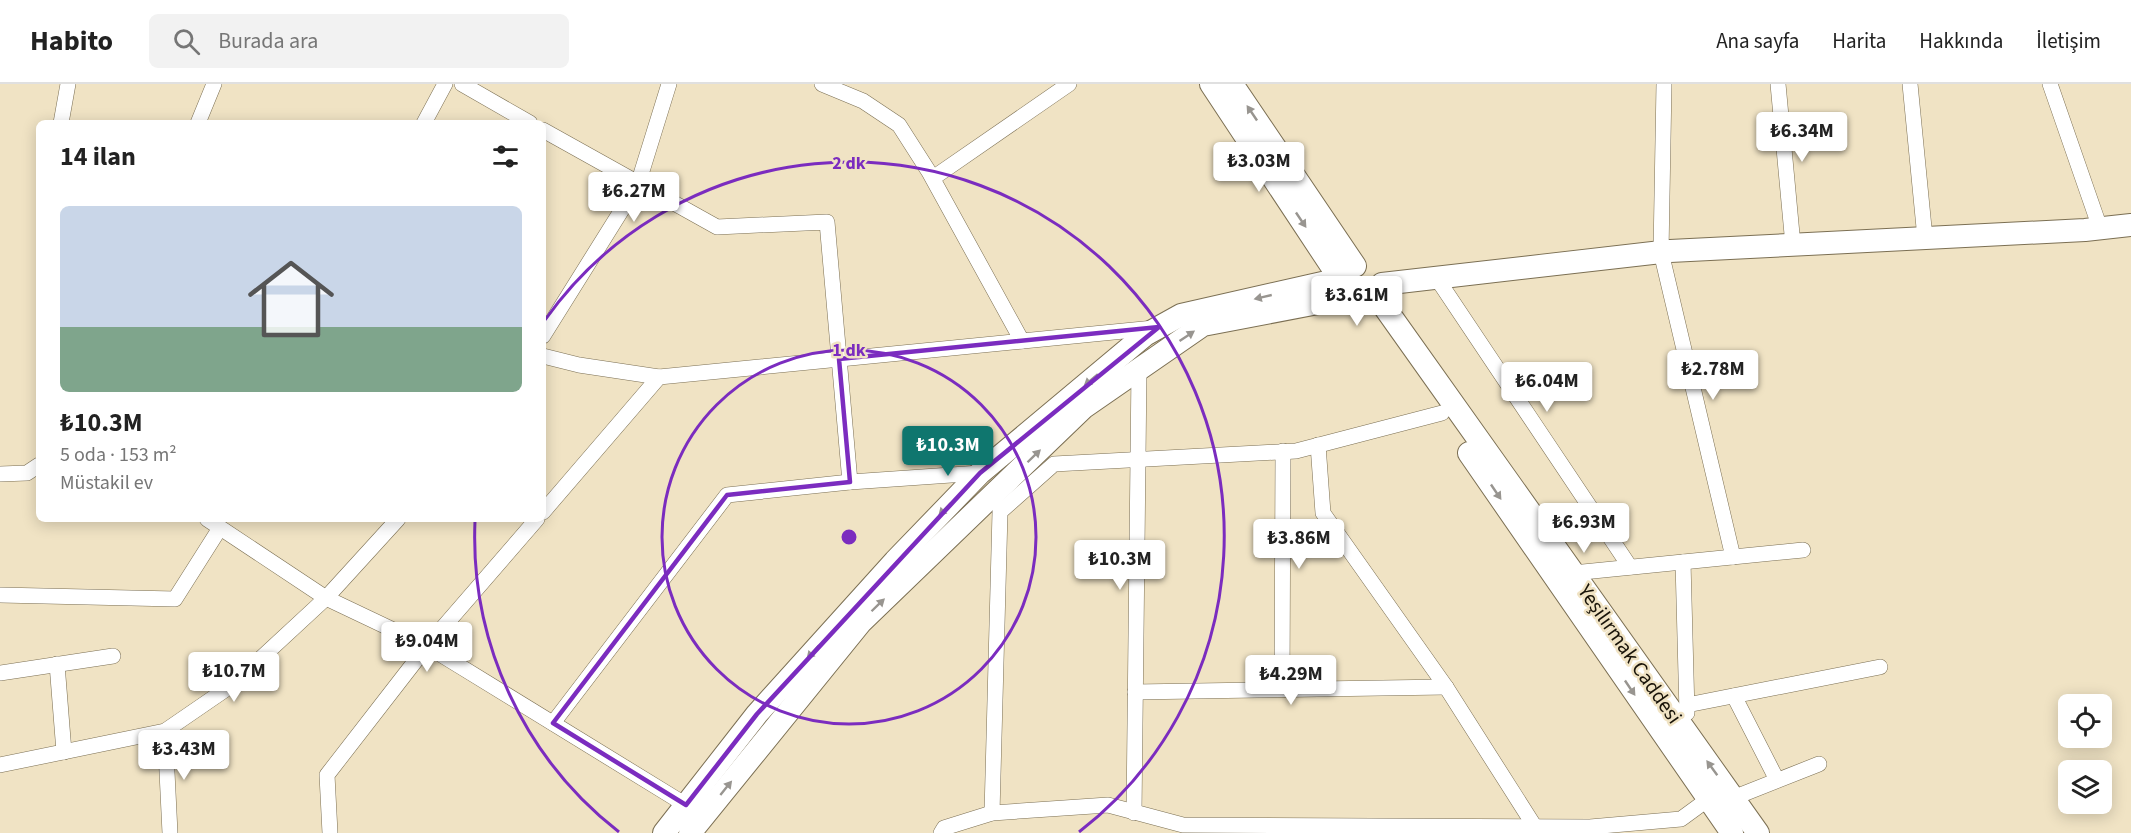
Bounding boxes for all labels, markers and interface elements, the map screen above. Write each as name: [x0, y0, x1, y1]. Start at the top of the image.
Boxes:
search box: [149, 14, 569, 68]
text: Habito: [30, 21, 113, 61]
icon: search: [170, 25, 203, 58]
text: Burada ara: [218, 25, 318, 57]
text: Ana sayfa: [1716, 26, 1799, 56]
text: Harita: [1832, 26, 1886, 56]
text: Hakkında: [1919, 26, 2003, 56]
text: İletişim: [2036, 26, 2101, 56]
one-way arrow: [1247, 105, 1258, 121]
pin: ₺6.34M: [1753, 112, 1851, 163]
text: ₺6.34M: [1770, 117, 1834, 145]
text: 14 ilan: [60, 138, 136, 175]
icon: filters: [489, 140, 522, 173]
pin: ₺3.03M: [1210, 142, 1308, 193]
text: ₺3.03M: [1227, 147, 1291, 175]
text: 2 dk: [832, 151, 866, 176]
pin: ₺6.27M: [585, 172, 683, 223]
text: ₺6.27M: [602, 177, 666, 205]
one-way arrow: [1296, 212, 1307, 228]
icon: home: [237, 245, 345, 353]
pin: ₺3.61M: [1308, 276, 1406, 327]
text: ₺3.61M: [1325, 281, 1389, 309]
one-way arrow: [1254, 292, 1272, 302]
one-way arrow: [1179, 331, 1195, 342]
text: 1 dk: [832, 338, 866, 363]
pin: ₺2.78M: [1664, 350, 1762, 401]
text: ₺2.78M: [1681, 355, 1745, 383]
pin: ₺6.04M: [1498, 362, 1596, 413]
text: ₺6.04M: [1515, 367, 1579, 395]
one-way arrow: [1084, 373, 1099, 386]
text: ₺10.3M: [60, 404, 143, 441]
pin: ₺10.3M: [899, 426, 997, 477]
text: ₺10.3M: [916, 431, 980, 459]
text: 5 oda · 153 m²: [60, 441, 177, 469]
one-way arrow: [1026, 449, 1040, 463]
text: Müstakil ev: [60, 469, 153, 497]
one-way arrow: [1490, 484, 1502, 500]
one-way arrow: [939, 501, 953, 515]
pin: ₺6.93M: [1535, 503, 1633, 554]
text: ₺6.93M: [1552, 508, 1616, 536]
pin: ₺3.86M: [1250, 519, 1348, 570]
text: ₺3.86M: [1267, 524, 1331, 552]
centre of rings: [839, 527, 859, 547]
pin: ₺10.3M: [1071, 540, 1169, 591]
text: ₺10.3M: [1088, 545, 1152, 573]
street label: Yeşilırmak Caddesi: [1570, 577, 1689, 730]
one-way arrow: [870, 599, 884, 613]
pin: ₺9.04M: [378, 622, 476, 673]
text: ₺9.04M: [395, 627, 459, 655]
one-way arrow: [807, 644, 820, 659]
pin: ₺10.7M: [185, 652, 283, 703]
pin: ₺4.29M: [1242, 655, 1340, 706]
text: ₺10.7M: [202, 657, 266, 685]
text: ₺4.29M: [1259, 660, 1323, 688]
one-way arrow: [1624, 679, 1636, 695]
map controls: [2058, 694, 2112, 814]
button: locate: [2058, 694, 2112, 748]
pin: ₺3.43M: [135, 730, 233, 781]
text: ₺3.43M: [152, 735, 216, 763]
button: layers: [2058, 760, 2112, 814]
one-way arrow: [1706, 761, 1718, 776]
one-way arrow: [720, 780, 732, 795]

